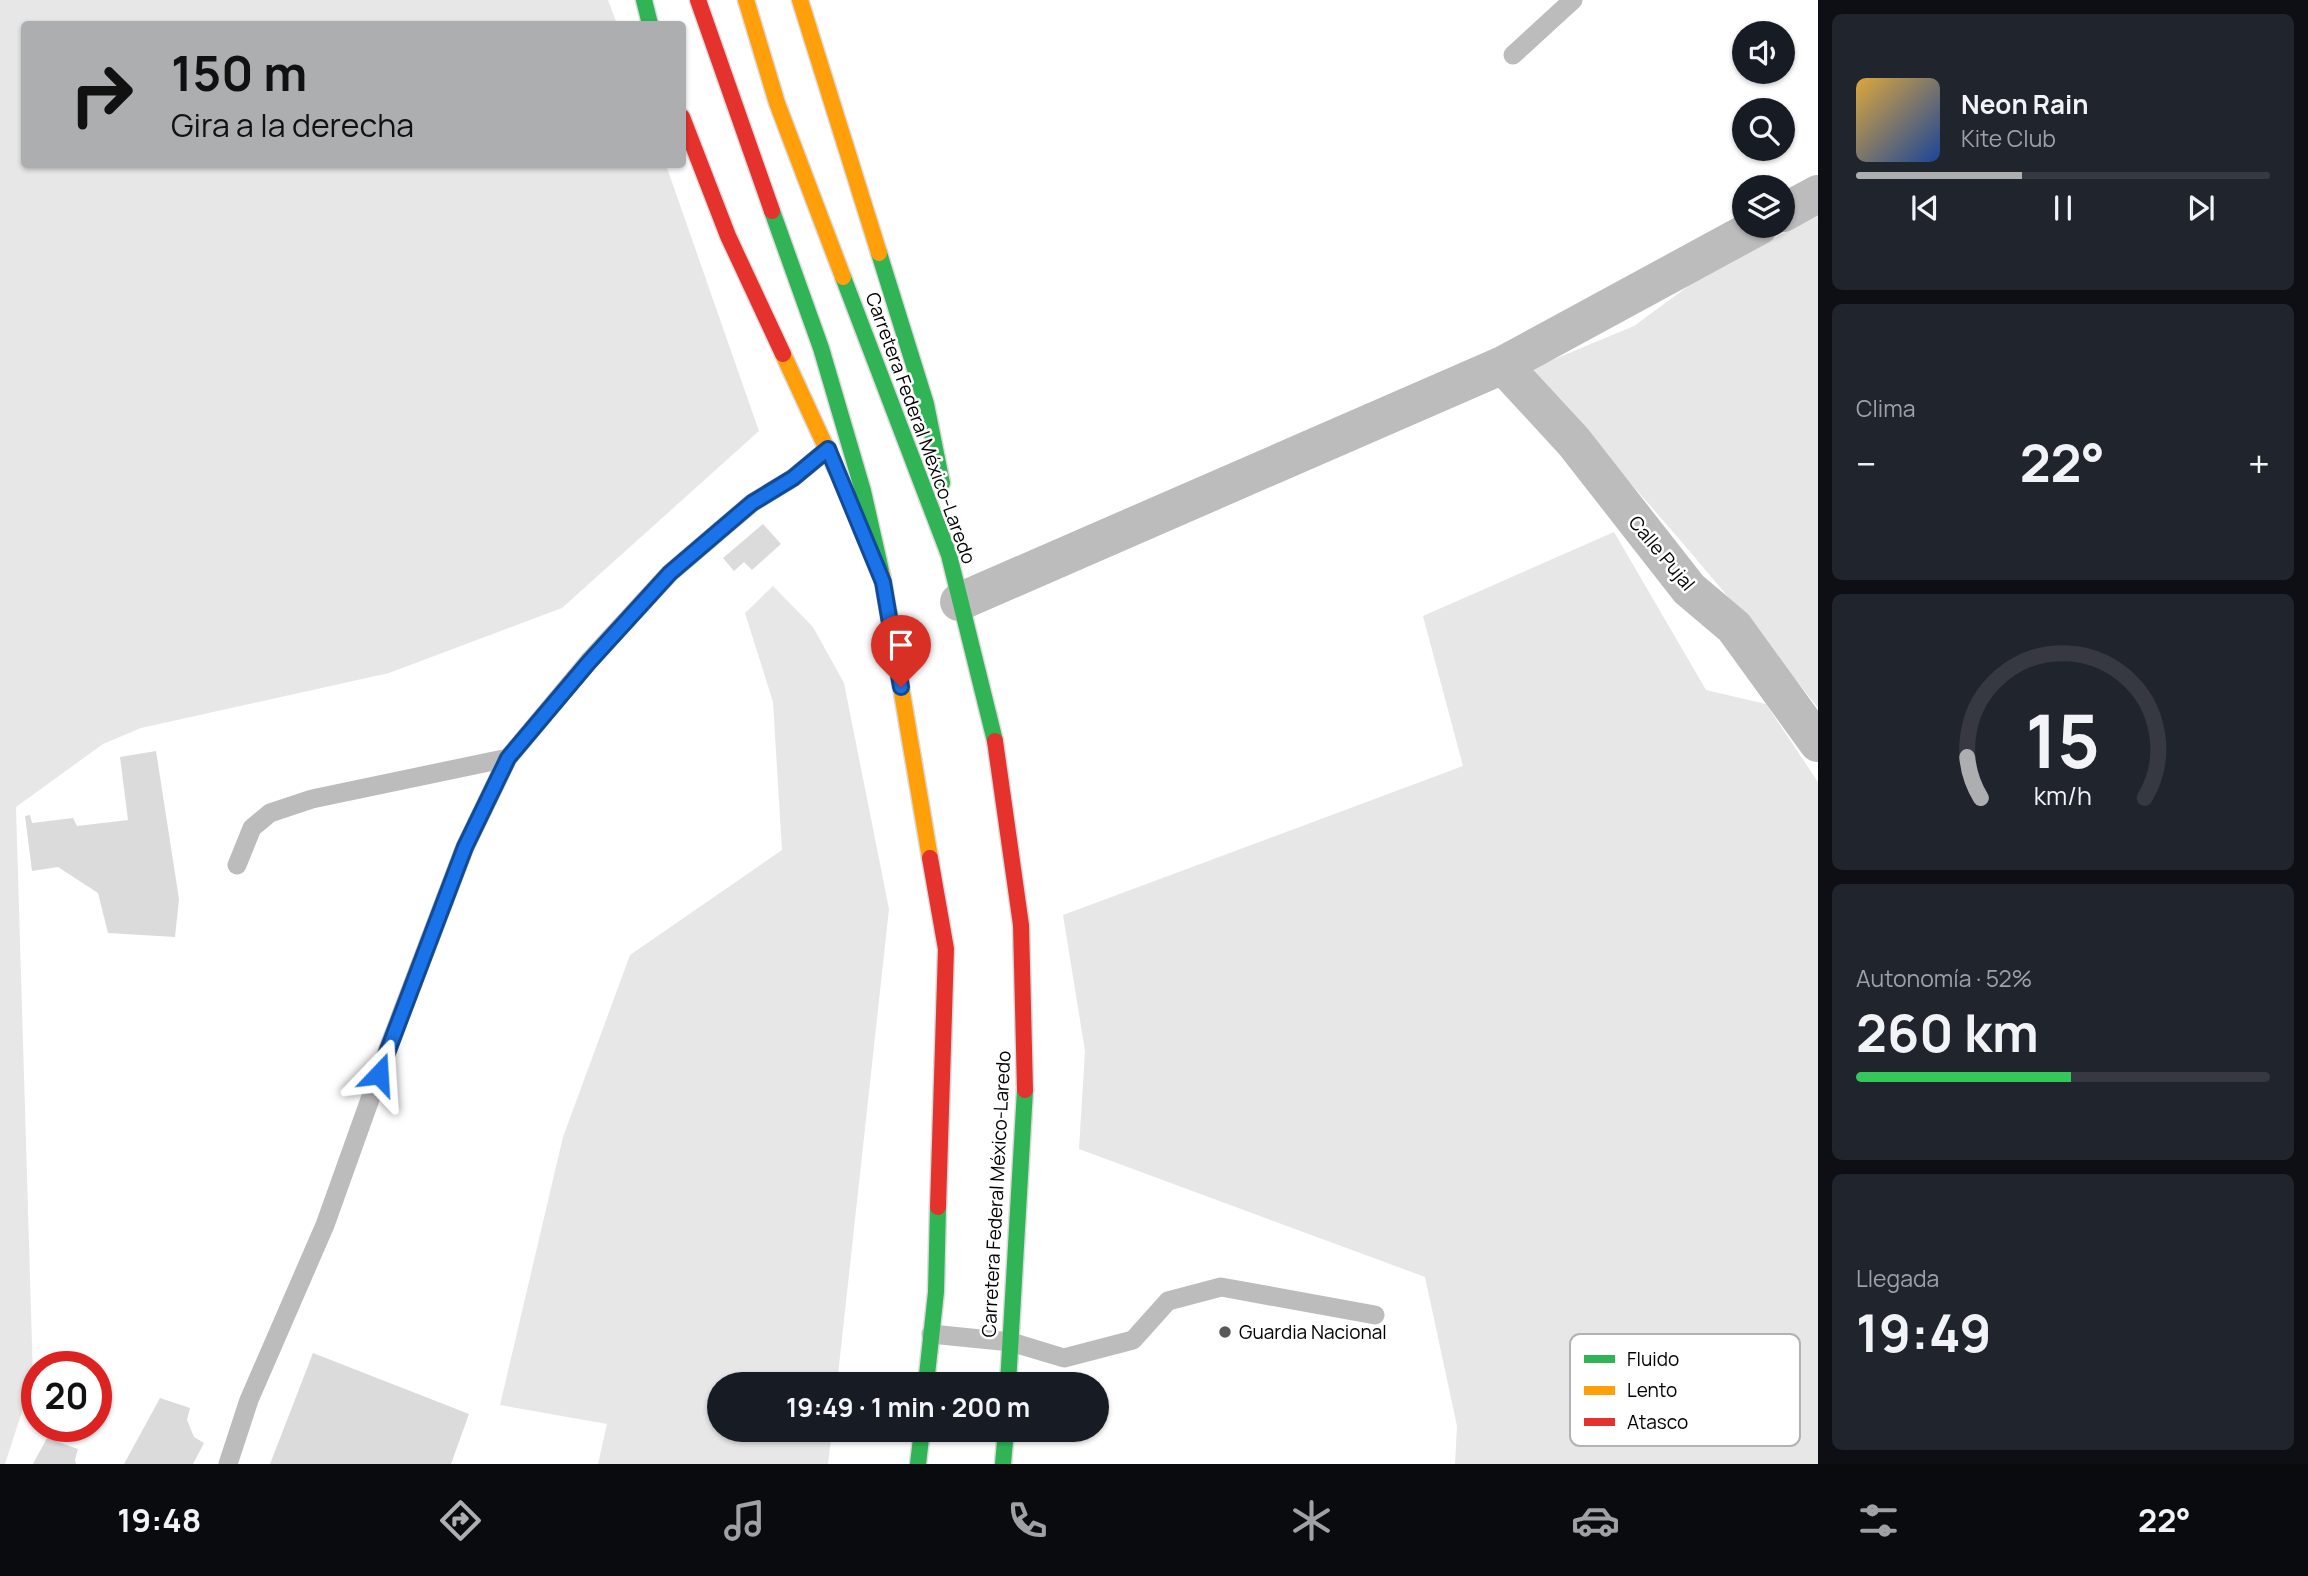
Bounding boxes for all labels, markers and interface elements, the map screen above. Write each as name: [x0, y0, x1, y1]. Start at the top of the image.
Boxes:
map controls: [1732, 21, 1795, 238]
button: sound: [1732, 21, 1795, 84]
text: 150 m: [171, 39, 307, 106]
icon: right: [56, 49, 147, 140]
text: Neon Rain: [1961, 86, 2089, 122]
button: search: [1732, 98, 1795, 161]
text: Gira a la derecha: [171, 103, 414, 147]
text: Kite Club: [1961, 122, 2056, 154]
button: layers: [1732, 175, 1795, 238]
icon: previous: [1906, 189, 1944, 227]
icon: pause: [2044, 189, 2082, 227]
icon: next: [2182, 189, 2220, 227]
street label: Carretera Federal México-Laredo: [860, 289, 982, 567]
text: Clima: [1856, 392, 1915, 424]
text: 22°: [2020, 427, 2105, 498]
text: −: [1856, 437, 1877, 489]
text: +: [2248, 437, 2270, 489]
street label: Calle Pujal: [1623, 510, 1701, 596]
pin: [871, 615, 931, 687]
icon: arrive: [882, 626, 920, 664]
text: 15: [2026, 690, 2100, 790]
text: km/h: [2034, 778, 2092, 813]
text: Autonomía · 52%: [1856, 962, 2032, 994]
text: 260 km: [1856, 997, 2039, 1068]
position arrow: [342, 1037, 416, 1111]
street label: Carretera Federal México-Laredo: [976, 1050, 1016, 1338]
text: Llegada: [1856, 1262, 1939, 1294]
text: 19:49: [1856, 1297, 1992, 1368]
place label: Guardia Nacional: [1239, 1319, 1387, 1345]
marker: Guardia Nacional: [1217, 1324, 1233, 1340]
legend: [1570, 1334, 1800, 1446]
text: Fluido: [1627, 1346, 1679, 1372]
speed limit sign: 20: [21, 1351, 112, 1442]
text: Lento: [1627, 1377, 1677, 1403]
text: 19:49 · 1 min · 200 m: [786, 1389, 1030, 1425]
text: Atasco: [1627, 1409, 1688, 1435]
icon: directions: [436, 1496, 485, 1545]
icon: music: [720, 1496, 769, 1545]
icon: phone: [1003, 1496, 1052, 1545]
icon: climate: [1287, 1496, 1336, 1545]
icon: car: [1571, 1496, 1620, 1545]
icon: filters: [1854, 1496, 1903, 1545]
text: 19:48: [117, 1498, 201, 1542]
text: 22°: [2138, 1498, 2191, 1542]

